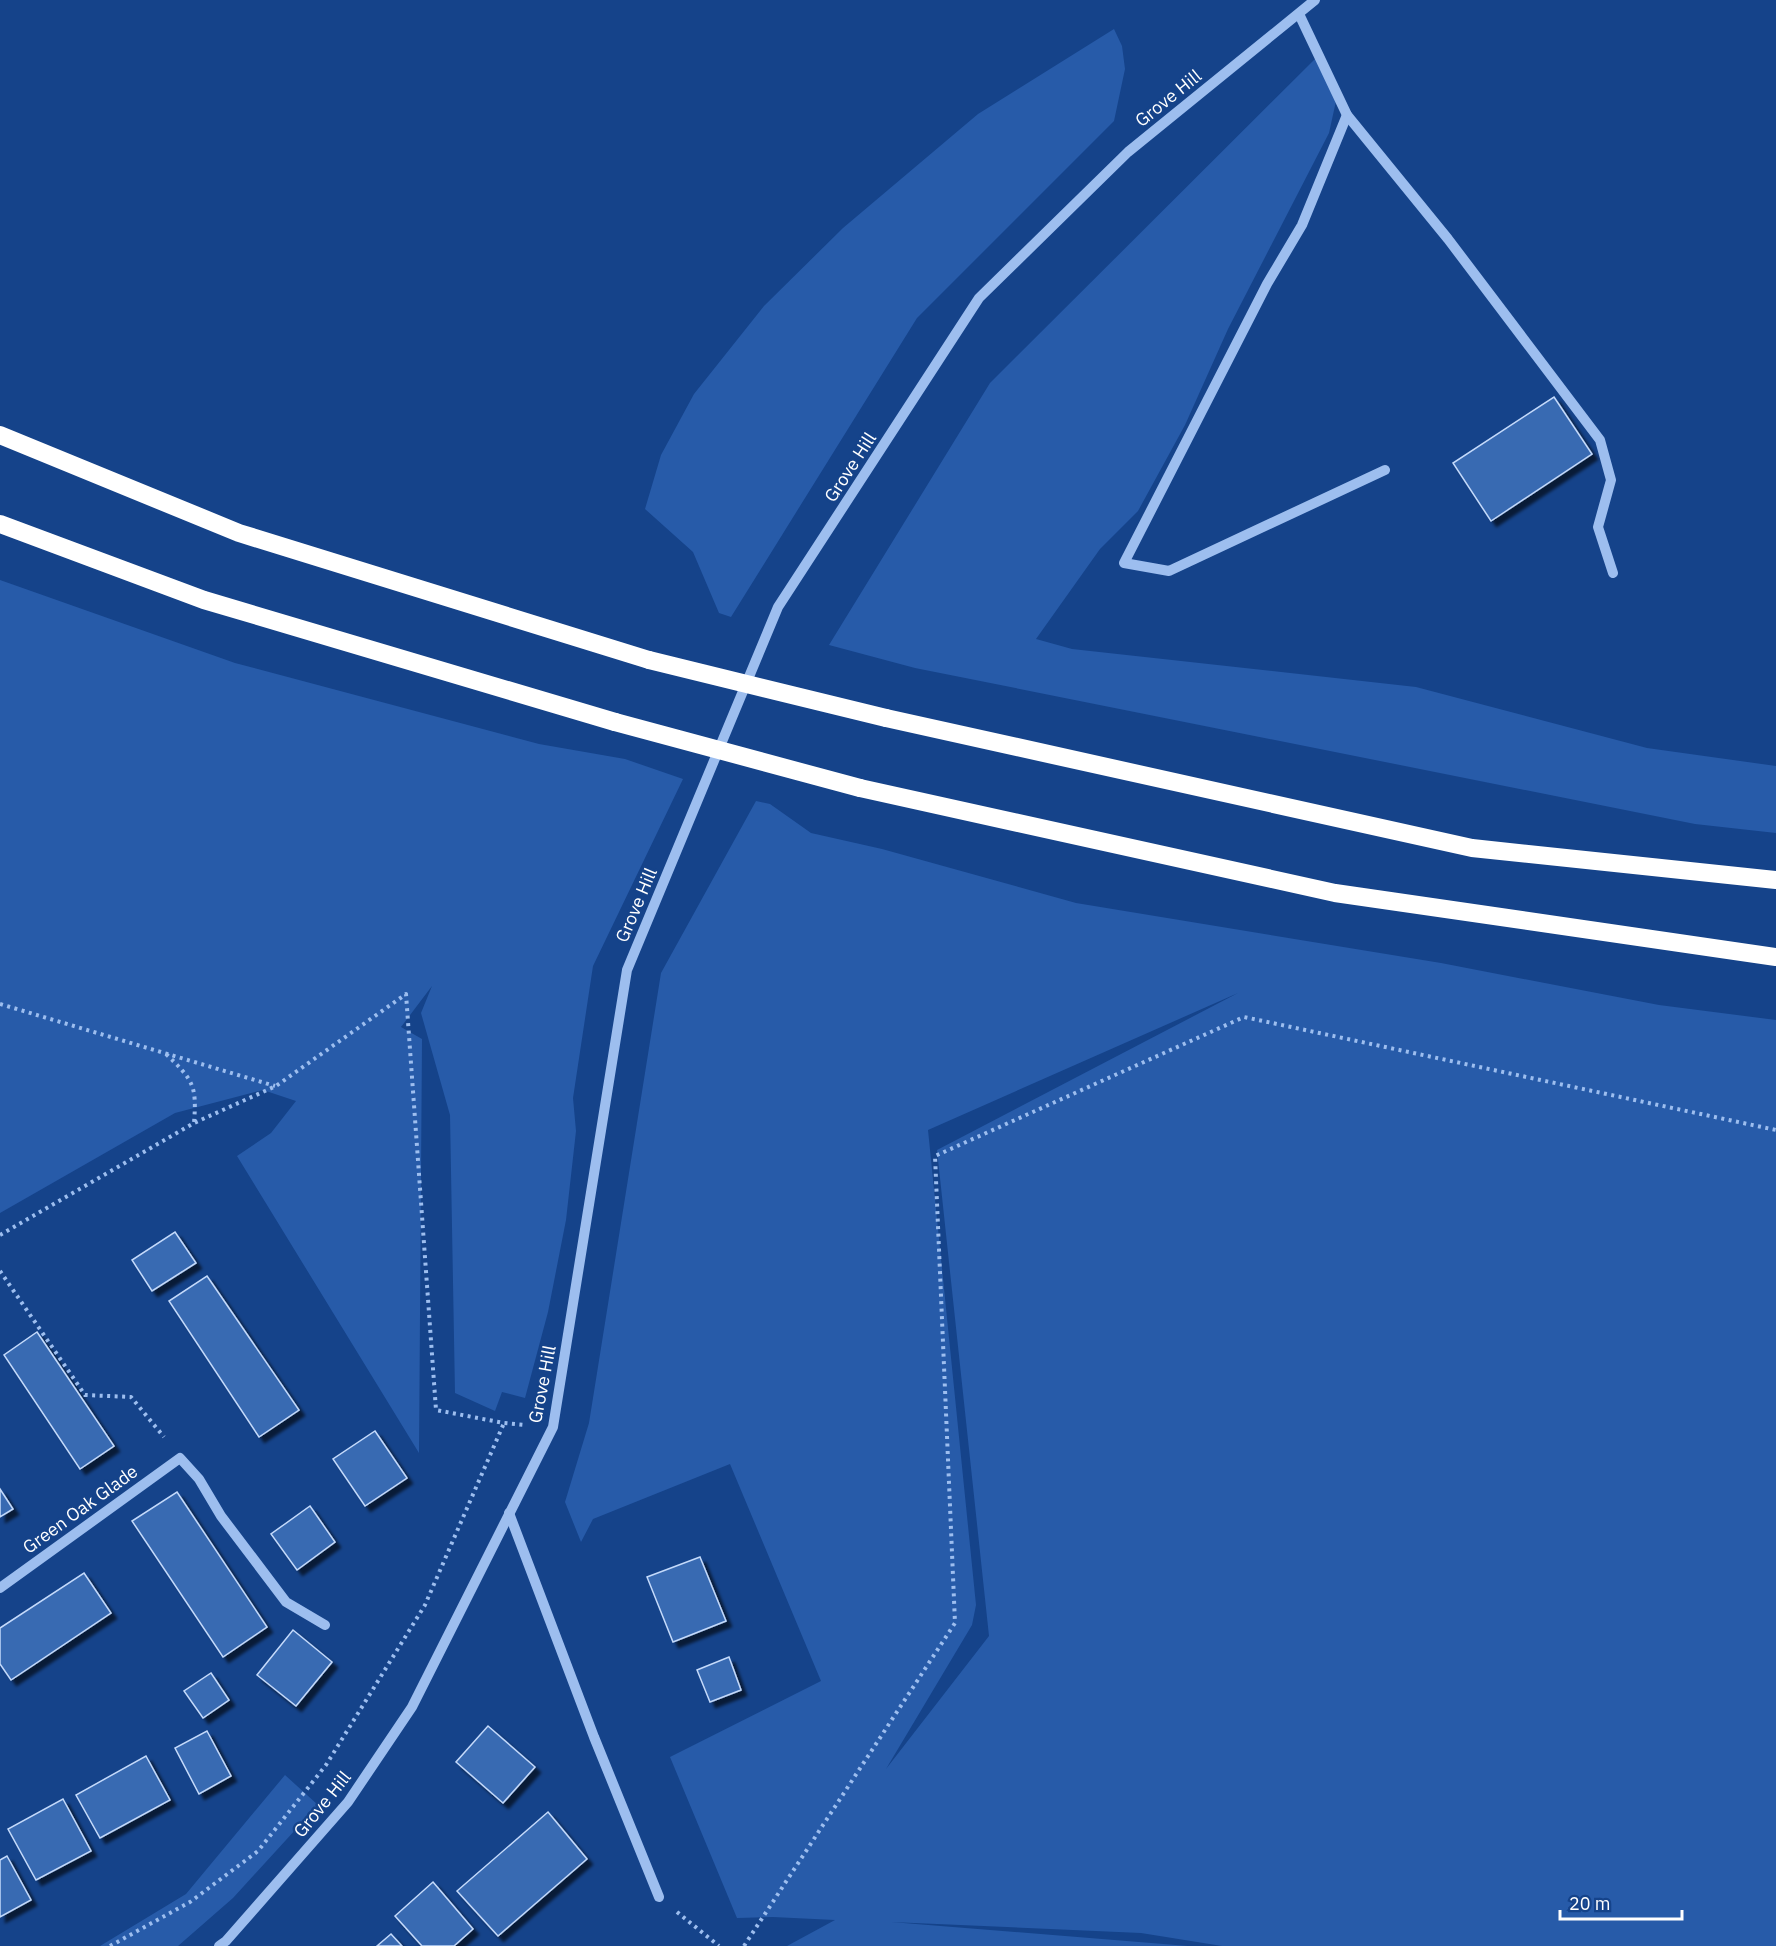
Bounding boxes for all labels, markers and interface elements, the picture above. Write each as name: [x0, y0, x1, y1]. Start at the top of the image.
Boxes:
street label: Grove Hill: [1130, 64, 1206, 132]
street label: Grove Hill: [819, 428, 881, 506]
street label: Grove Hill: [610, 864, 662, 946]
street label: Grove Hill: [523, 1343, 561, 1425]
street label: Green Oak Glade: [18, 1459, 142, 1558]
street label: Grove Hill: [288, 1766, 356, 1842]
scale bar: [1560, 1883, 1682, 1921]
text: 20 m: [1569, 1892, 1611, 1915]

